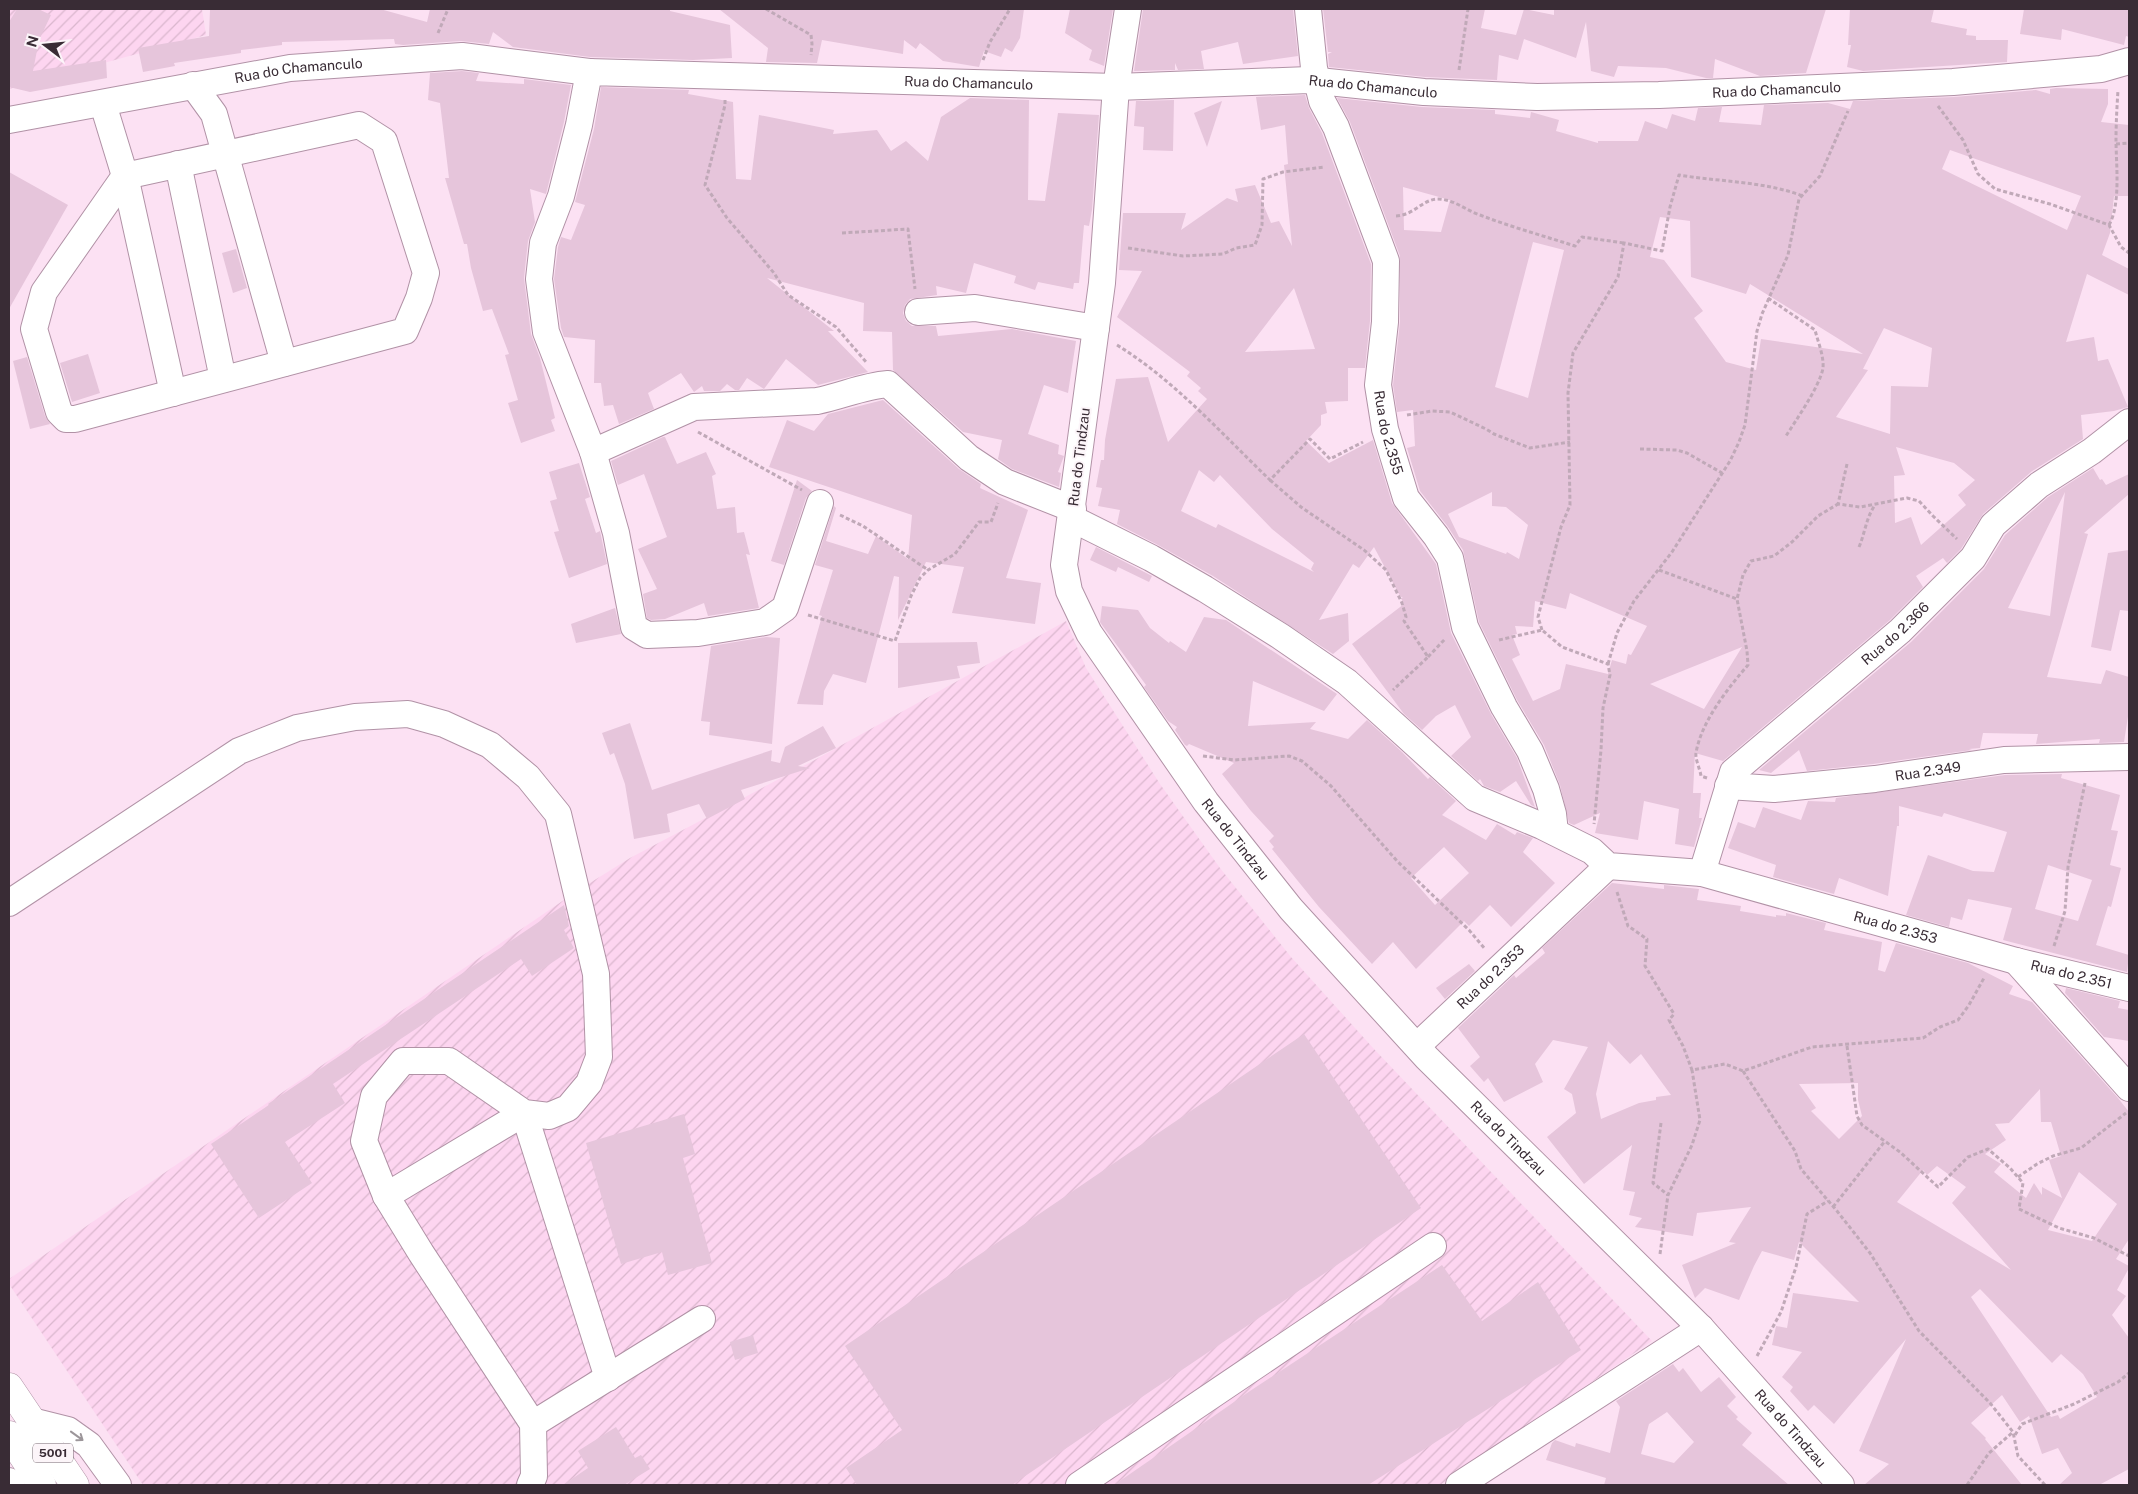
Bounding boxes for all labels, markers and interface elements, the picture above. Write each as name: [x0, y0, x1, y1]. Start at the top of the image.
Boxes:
north arrow: [20, 20, 70, 70]
text: N: [23, 34, 42, 49]
street label: Rua do Chamanculo: [233, 55, 363, 86]
street label: Rua do Chamanculo: [1308, 72, 1438, 101]
street label: Rua do Chamanculo: [904, 73, 1033, 93]
street label: Rua do Chamanculo: [1712, 79, 1841, 101]
street label: Rua do 2.355: [1371, 389, 1406, 477]
street label: Rua do Tindzau: [1065, 407, 1093, 507]
street label: Rua do 2.366: [1858, 599, 1932, 668]
street label: Rua 2.349: [1894, 758, 1962, 784]
street label: Rua do Tindzau: [1198, 795, 1273, 883]
street label: Rua do 2.353: [1852, 908, 1939, 947]
street label: Rua do 2.353: [1454, 941, 1527, 1012]
street label: Rua do 2.351: [2029, 957, 2114, 992]
street label: Rua do Tindzau: [1467, 1098, 1549, 1179]
street label: Rua do Tindzau: [1752, 1386, 1829, 1471]
one-way arrow: [70, 1431, 83, 1442]
road number: 5001: [33, 1444, 73, 1462]

